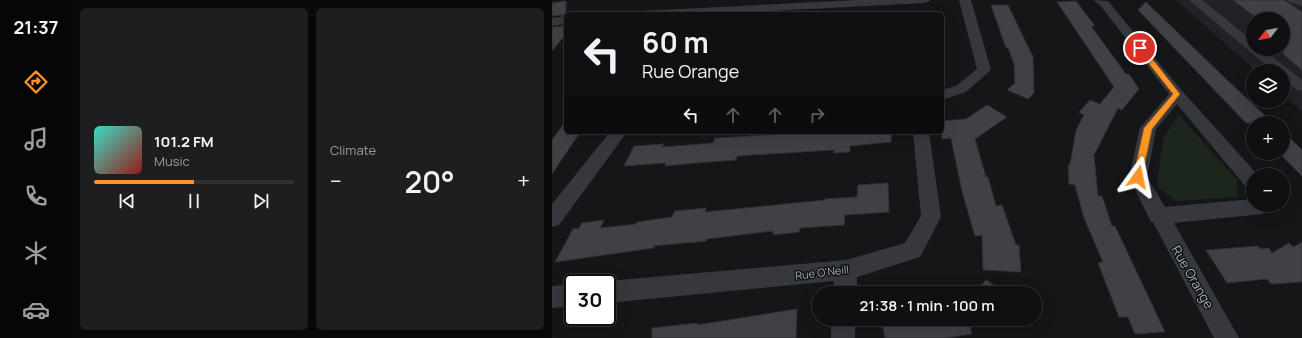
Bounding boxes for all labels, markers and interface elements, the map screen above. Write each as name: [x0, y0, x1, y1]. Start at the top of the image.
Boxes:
north arrow: [1246, 12, 1290, 56]
map controls: [1246, 12, 1290, 212]
text: 21:37: [14, 15, 58, 39]
text: 60 m: [642, 23, 709, 61]
icon: left: [576, 28, 628, 80]
pin: [1123, 31, 1157, 65]
icon: arrive: [1129, 37, 1151, 59]
text: Rue Orange: [642, 59, 739, 83]
button: layers: [1246, 64, 1290, 108]
icon: directions: [22, 68, 50, 96]
icon: left: [680, 104, 702, 126]
icon: ahead: [722, 104, 744, 126]
icon: ahead: [764, 104, 786, 126]
icon: right: [806, 104, 828, 126]
button: +: [1246, 116, 1290, 160]
icon: music: [22, 125, 50, 153]
text: 101.2 FM: [154, 131, 214, 152]
text: Climate: [330, 141, 376, 159]
text: Music: [154, 152, 190, 170]
position arrow: [1117, 156, 1159, 198]
text: 20°: [404, 161, 455, 202]
text: −: [330, 166, 342, 196]
text: +: [517, 166, 530, 196]
button: −: [1246, 168, 1290, 212]
icon: phone: [22, 182, 50, 210]
icon: previous: [116, 190, 138, 212]
icon: pause: [183, 190, 205, 212]
icon: next: [250, 190, 272, 212]
icon: climate: [22, 239, 50, 267]
street label: Rue Orange: [1168, 242, 1219, 312]
street label: Rue O'Neill: [794, 261, 850, 283]
speed limit sign: 30: [564, 274, 616, 326]
text: 21:38 · 1 min · 100 m: [860, 295, 994, 316]
icon: car: [22, 296, 50, 324]

